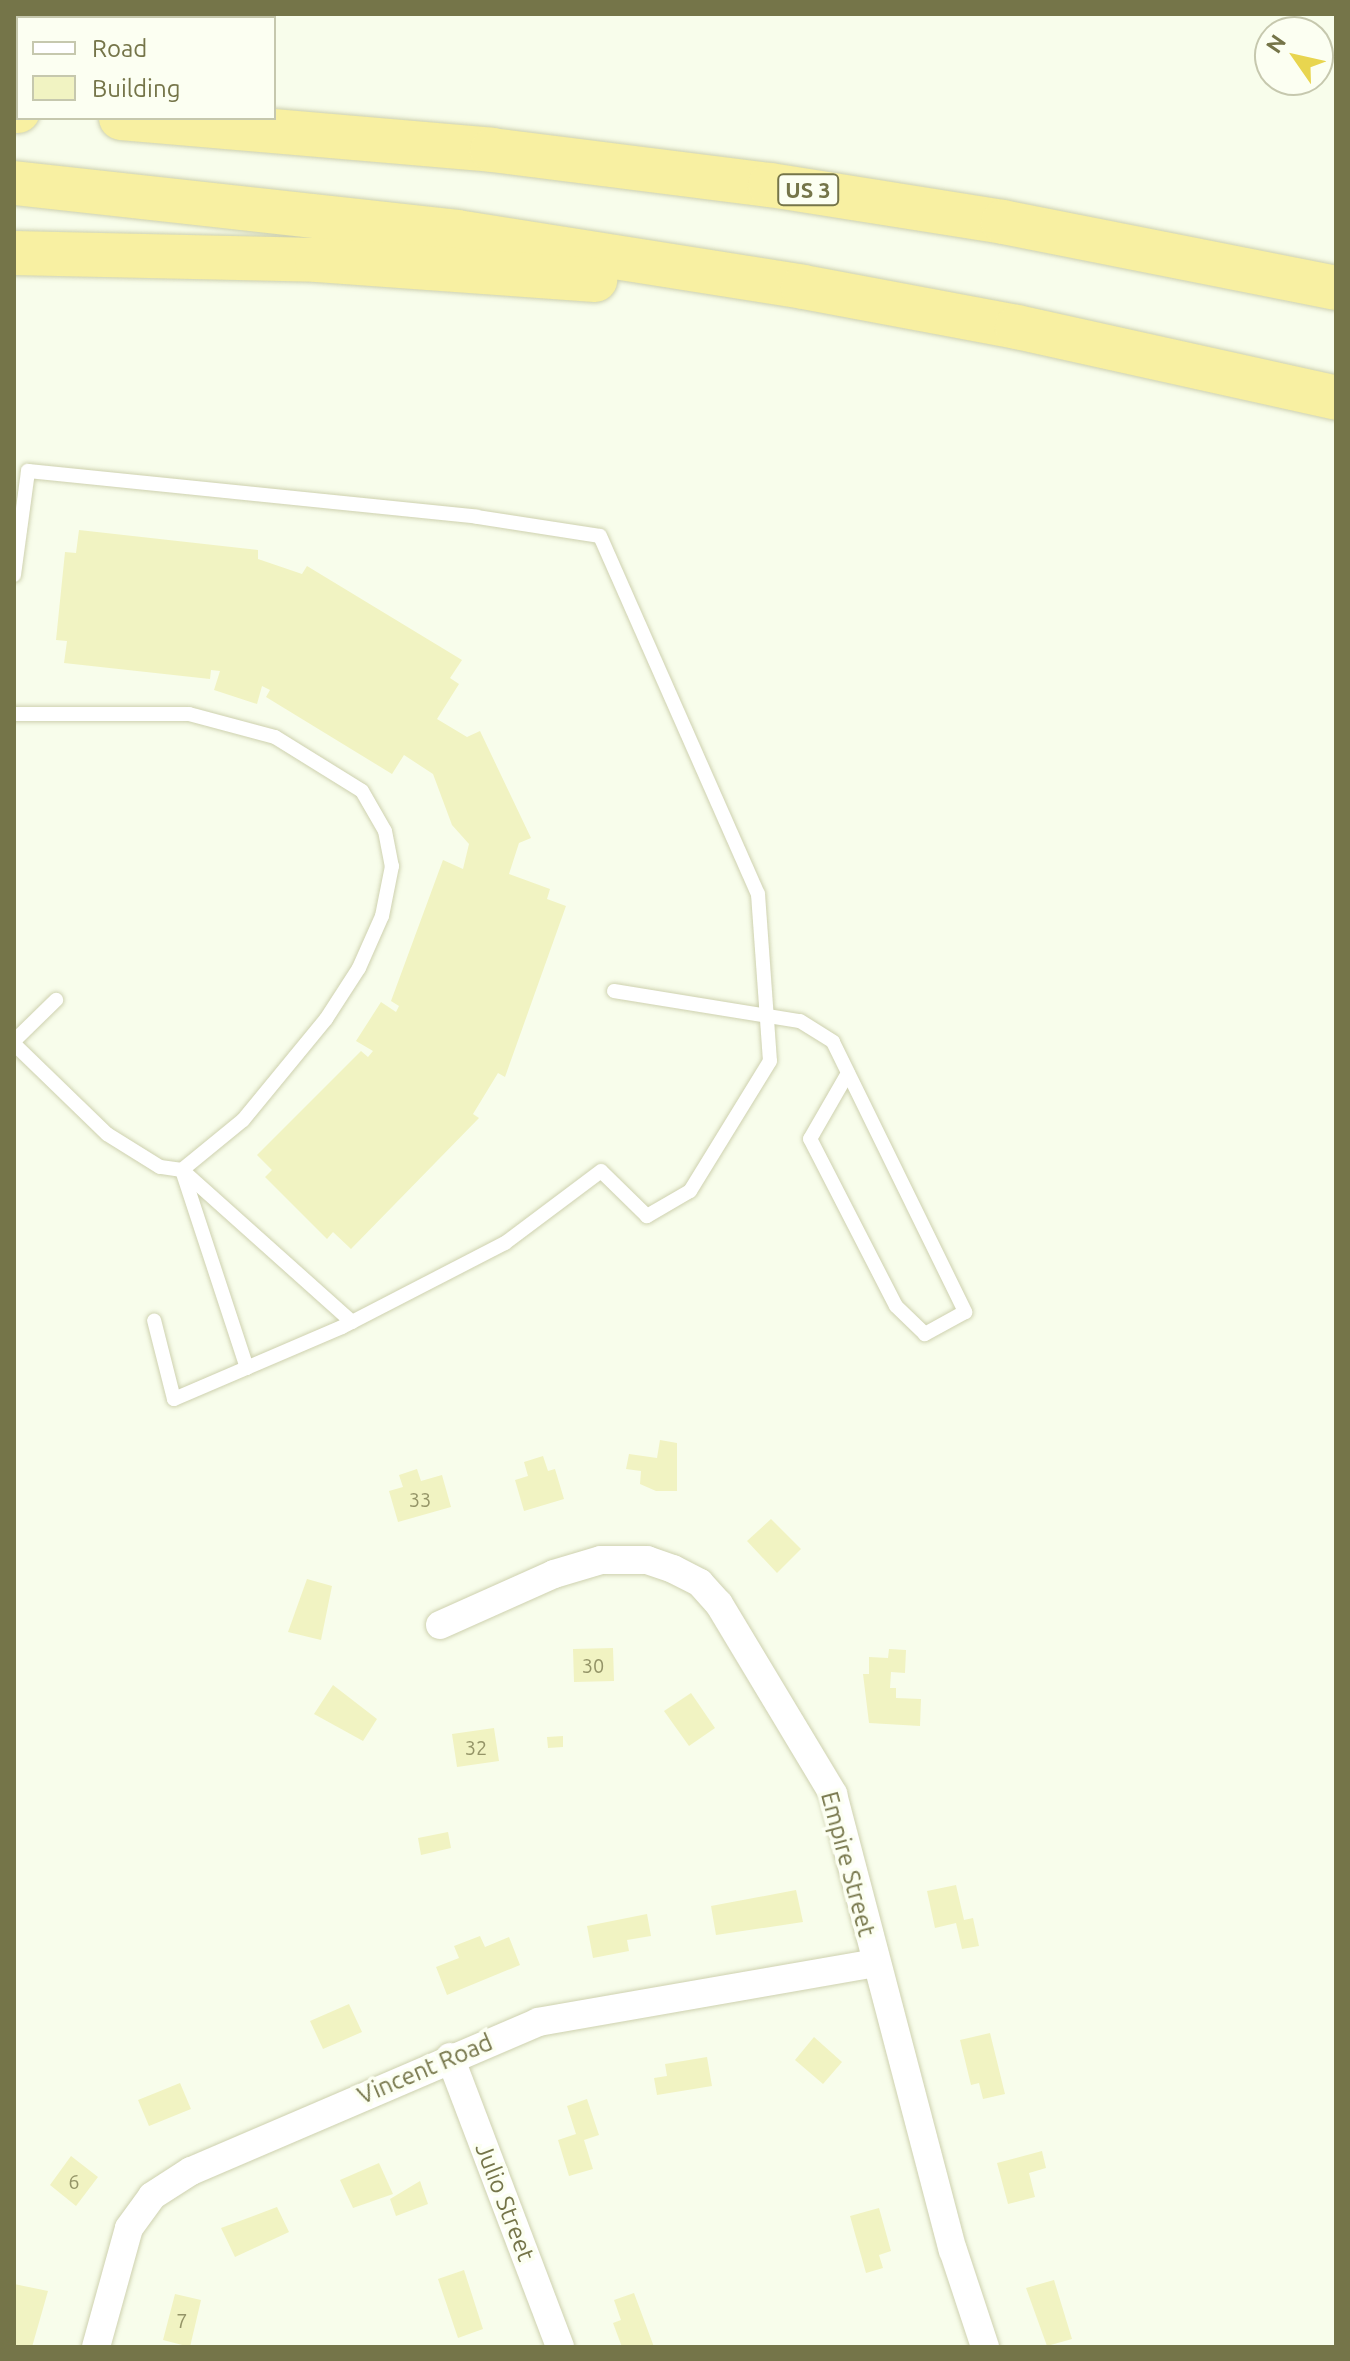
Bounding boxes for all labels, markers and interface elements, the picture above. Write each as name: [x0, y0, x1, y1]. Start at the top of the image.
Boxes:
legend: [16, 16, 276, 120]
north arrow: [1254, 16, 1334, 96]
text: N: [1260, 30, 1290, 57]
text: Road: [92, 35, 147, 62]
text: Building: [92, 75, 180, 102]
road number: US 3: [776, 172, 840, 208]
house number: 33: [409, 1487, 431, 1511]
house number: 30: [582, 1653, 604, 1677]
house number: 32: [465, 1735, 487, 1759]
street label: Empire Street: [815, 1788, 881, 1940]
street label: Vincent Road: [353, 2028, 497, 2110]
street label: Julio Street: [469, 2139, 541, 2265]
house number: 6: [68, 2169, 80, 2193]
house number: 7: [176, 2308, 188, 2332]

